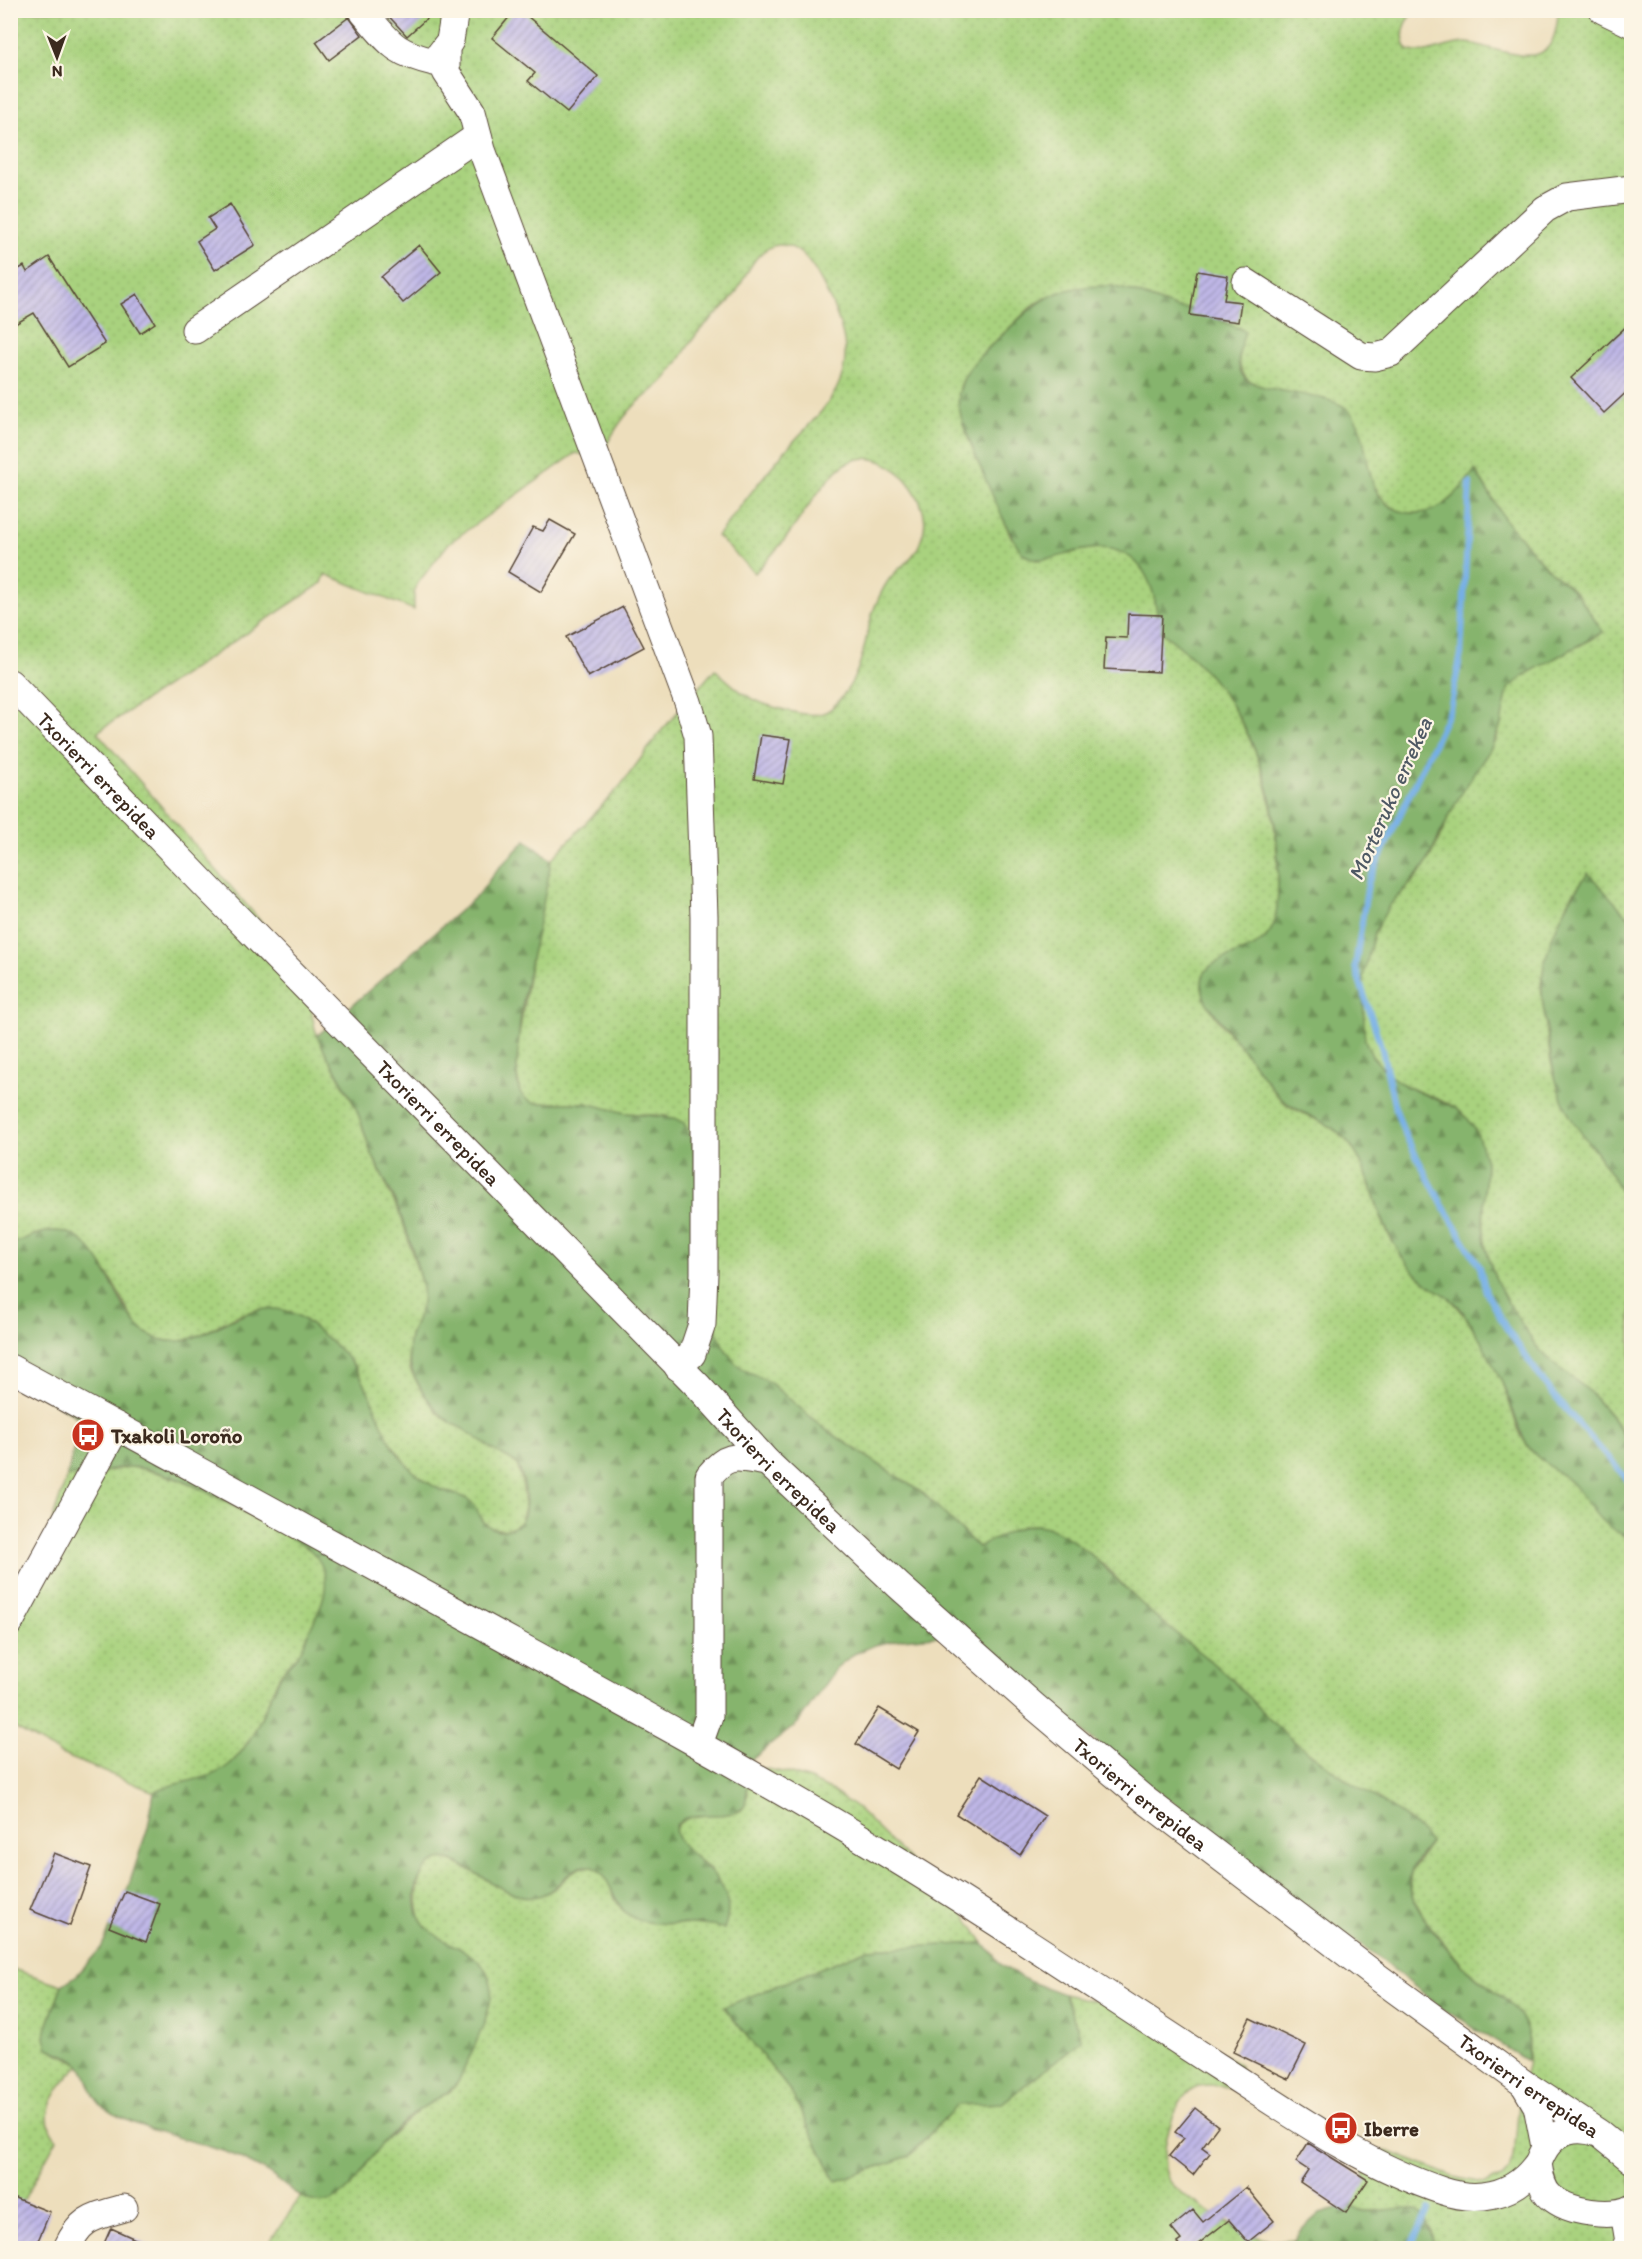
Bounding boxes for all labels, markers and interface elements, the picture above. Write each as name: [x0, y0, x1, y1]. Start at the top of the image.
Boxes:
north arrow: [27, 27, 87, 87]
text: N: [52, 62, 63, 81]
street label: Txorierri errepidea: [32, 707, 166, 844]
water label: Morteruko errekea: [1342, 713, 1438, 884]
street label: Txorierri errepidea: [372, 1054, 506, 1191]
street label: Txorierri errepidea: [711, 1402, 846, 1537]
bus stop icon: Txakoli Loroño: [70, 1417, 106, 1453]
place label: Txakoli Loroño: [110, 1423, 243, 1448]
street label: Txorierri errepidea: [1068, 1732, 1213, 1856]
street label: Txorierri errepidea: [1454, 2028, 1605, 2143]
bus stop icon: Iberre: [1323, 2110, 1359, 2146]
place label: Iberre: [1364, 2116, 1419, 2141]

